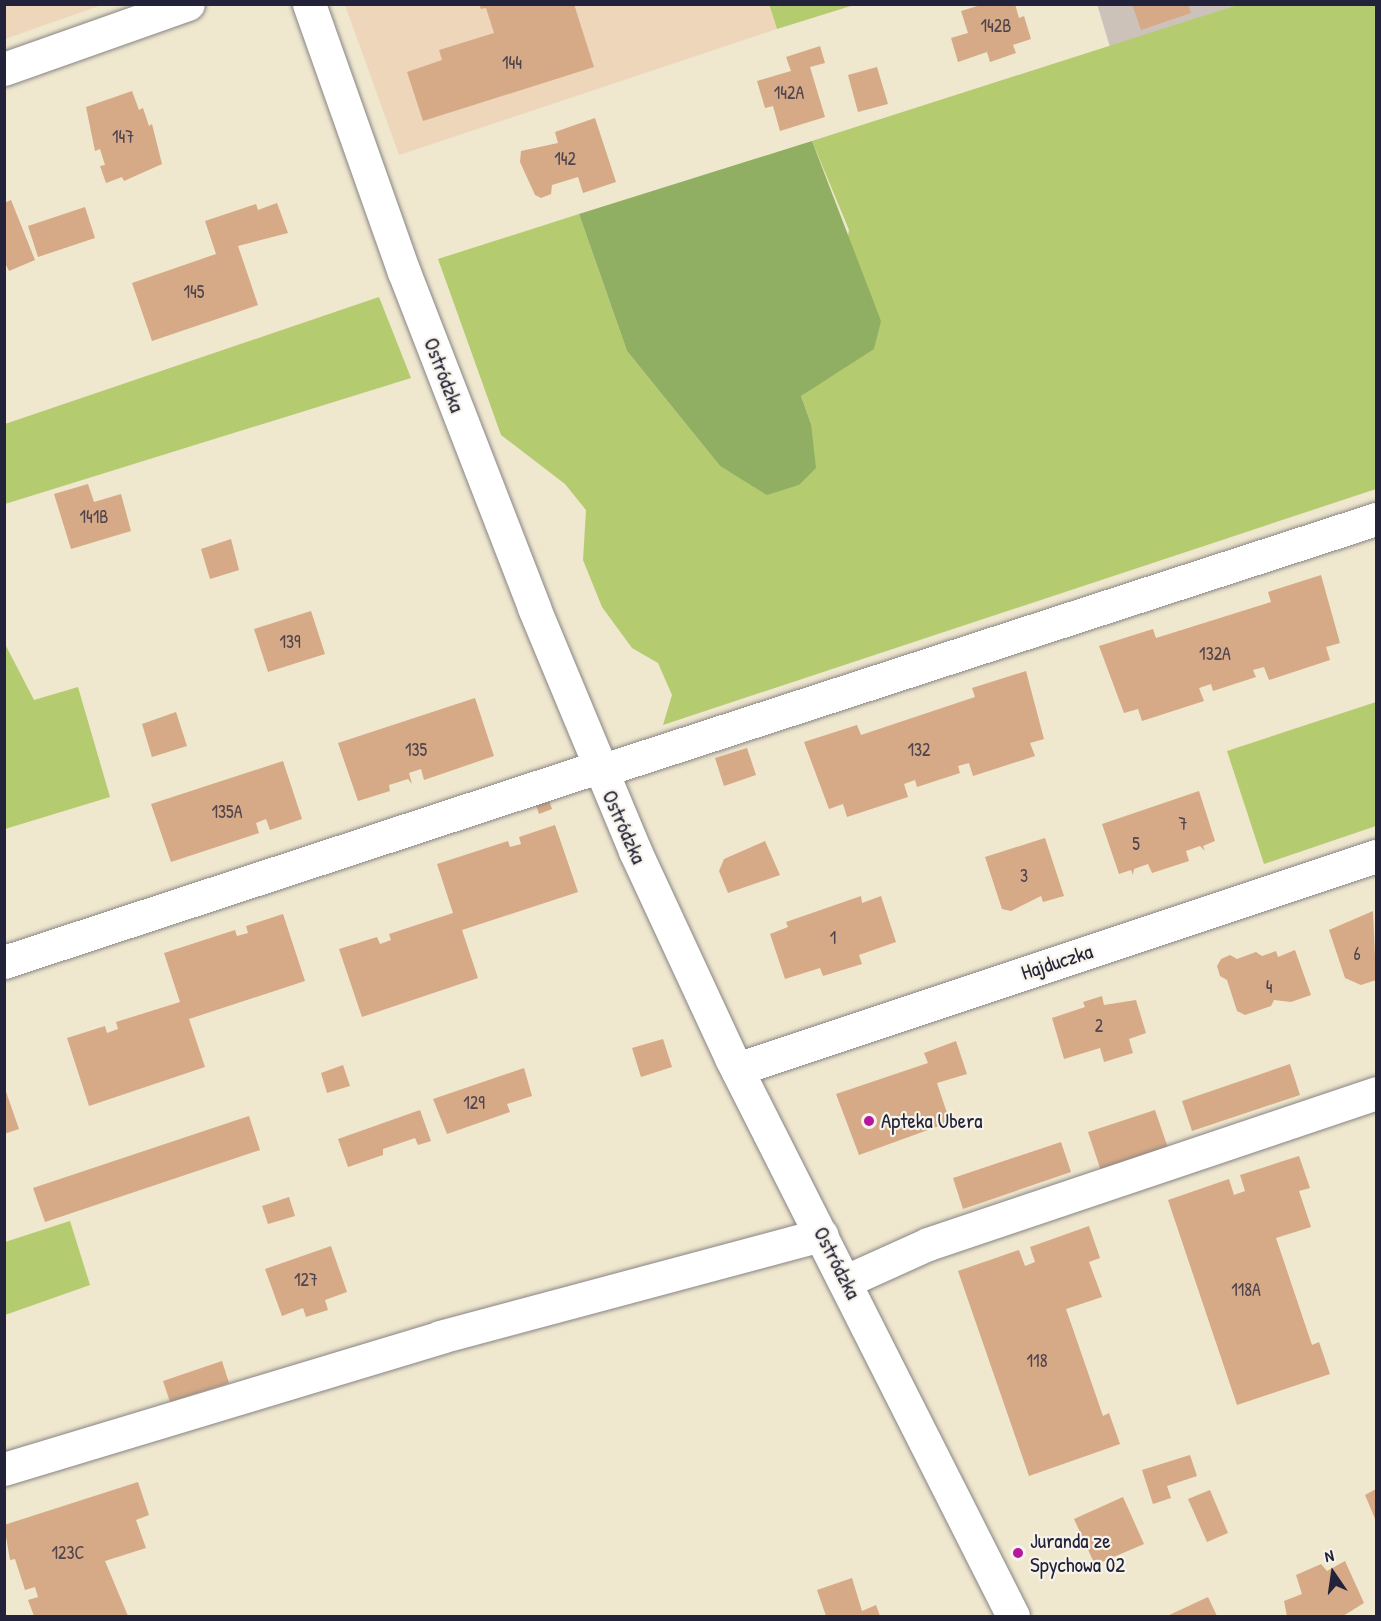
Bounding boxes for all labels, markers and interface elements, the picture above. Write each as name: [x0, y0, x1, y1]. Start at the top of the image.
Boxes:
house number: 142B: [981, 15, 1011, 37]
house number: 144: [502, 52, 522, 74]
house number: 142A: [774, 82, 804, 104]
house number: 147: [112, 126, 134, 148]
house number: 142: [554, 148, 576, 170]
house number: 145: [184, 281, 204, 303]
street label: Ostródzka: [418, 334, 470, 416]
house number: 141B: [80, 506, 108, 528]
house number: 139: [279, 631, 301, 653]
house number: 132A: [1199, 643, 1231, 665]
house number: 135: [405, 739, 427, 761]
house number: 132: [907, 739, 931, 761]
street label: Ostródzka: [597, 786, 651, 868]
house number: 135A: [212, 801, 242, 823]
house number: 7: [1179, 813, 1187, 835]
house number: 5: [1132, 833, 1140, 855]
house number: 3: [1020, 865, 1028, 887]
house number: 1: [830, 927, 836, 949]
street label: Hajduczka: [1018, 939, 1096, 985]
house number: 6: [1353, 943, 1361, 965]
house number: 4: [1266, 976, 1272, 998]
house number: 2: [1095, 1015, 1103, 1037]
house number: 129: [463, 1092, 485, 1114]
place label: Apteka Ubera: [881, 1108, 982, 1134]
marker: Apteka Ubera: [862, 1114, 876, 1128]
street label: Ostródzka: [808, 1223, 866, 1303]
house number: 127: [294, 1269, 318, 1291]
house number: 118A: [1231, 1279, 1261, 1301]
house number: 118: [1027, 1350, 1047, 1372]
place label: Juranda ze Spychowa 02: [1030, 1528, 1125, 1578]
house number: 123C: [52, 1542, 84, 1564]
north arrow: [1303, 1543, 1363, 1603]
text: N: [1322, 1544, 1336, 1567]
marker: Juranda ze Spychowa 02: [1011, 1546, 1025, 1560]

